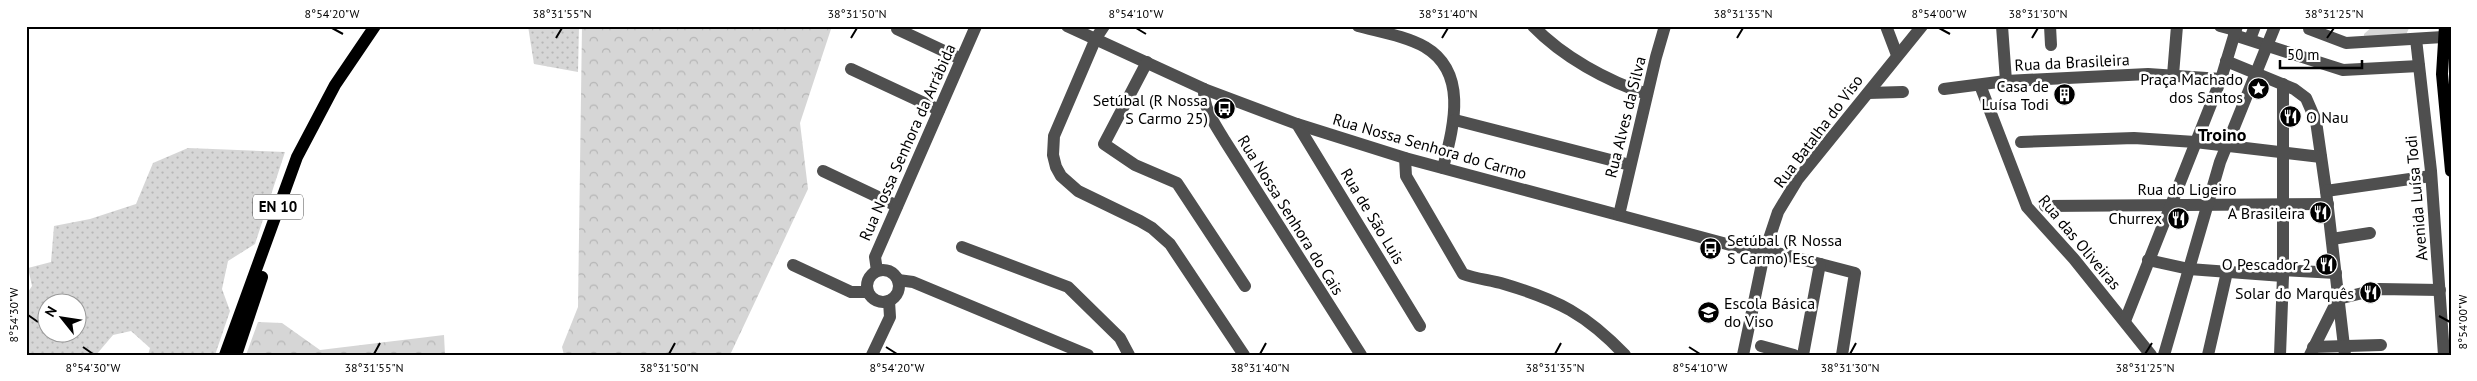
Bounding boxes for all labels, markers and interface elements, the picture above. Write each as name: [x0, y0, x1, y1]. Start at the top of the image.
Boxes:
text: 8°54'20"W: [305, 6, 359, 21]
text: 38°31'55"N: [532, 6, 592, 21]
text: 38°31'50"N: [827, 6, 887, 21]
text: 8°54'10"W: [1109, 6, 1163, 21]
text: 38°31'40"N: [1418, 6, 1478, 21]
text: 38°31'35"N: [1713, 6, 1773, 21]
text: 8°54'00"W: [1912, 6, 1966, 21]
text: 38°31'30"N: [2008, 6, 2068, 21]
text: 38°31'25"N: [2304, 6, 2364, 21]
scale bar: [2280, 38, 2362, 70]
street label: Rua Nossa Senhora da Arrábida: [854, 40, 960, 244]
text: 50 m: [2287, 45, 2320, 64]
street label: Rua da Brasileira: [2014, 49, 2130, 75]
street label: Rua Alves da Silva: [1600, 54, 1650, 180]
place label: Praça Machado dos Santos: [2140, 69, 2243, 107]
street label: Rua Batalha do Viso: [1769, 71, 1867, 191]
place label: Casa de Luísa Todi: [1981, 76, 2049, 114]
place icon: Praça Machado dos Santos: [2247, 76, 2271, 100]
building icon: Casa de Luísa Todi: [2053, 83, 2077, 107]
place label: Setúbal (R Nossa S Carmo 25): [1093, 90, 1208, 128]
bus stop icon: Setúbal (R Nossa S Carmo 25): [1212, 97, 1236, 121]
restaurant icon: O Nau: [2278, 105, 2302, 129]
place label: O Nau: [2306, 107, 2349, 127]
street label: Rua Nossa Senhora do Carmo: [1331, 109, 1529, 183]
district label: Troino: [2198, 123, 2247, 146]
street label: Rua Nossa Senhora do Cais: [1234, 131, 1349, 299]
street label: Avenida Luísa Todi: [2401, 134, 2431, 262]
street label: Rua de São Luis: [1337, 165, 1410, 268]
street label: Rua do Ligeiro: [2137, 179, 2237, 199]
street label: Rua das Oliveiras: [2035, 190, 2126, 294]
road number: EN 10: [253, 194, 303, 220]
restaurant icon: A Brasileira: [2309, 201, 2333, 225]
place label: A Brasileira: [2228, 203, 2305, 223]
restaurant icon: Churrex: [2166, 206, 2190, 230]
place label: Churrex: [2109, 208, 2162, 228]
place label: Setúbal (R Nossa S Carmo) Esc: [1727, 230, 1842, 268]
bus stop icon: Setúbal (R Nossa S Carmo) Esc: [1699, 237, 1723, 261]
restaurant icon: O Pescador 2: [2315, 252, 2339, 276]
place label: O Pescador 2: [2222, 254, 2311, 274]
restaurant icon: Solar do Marquês: [2358, 281, 2382, 305]
place label: Solar do Marquês: [2235, 283, 2354, 303]
text: 8°54'30"W: [6, 288, 21, 342]
place label: Escola Básica do Viso: [1724, 293, 1815, 331]
north arrow: [38, 294, 88, 344]
text: 8°54'00"W: [2455, 295, 2470, 349]
school or university icon: Escola Básica do Viso: [1696, 300, 1720, 324]
text: N: [41, 303, 61, 320]
text: 8°54'30"W: [66, 360, 120, 375]
text: 38°31'55"N: [344, 360, 404, 375]
text: 38°31'50"N: [639, 360, 699, 375]
text: 8°54'20"W: [870, 360, 924, 375]
text: 38°31'40"N: [1230, 360, 1290, 375]
text: 38°31'35"N: [1525, 360, 1585, 375]
text: 8°54'10"W: [1673, 360, 1727, 375]
text: 38°31'30"N: [1820, 360, 1880, 375]
text: 38°31'25"N: [2115, 360, 2175, 375]

